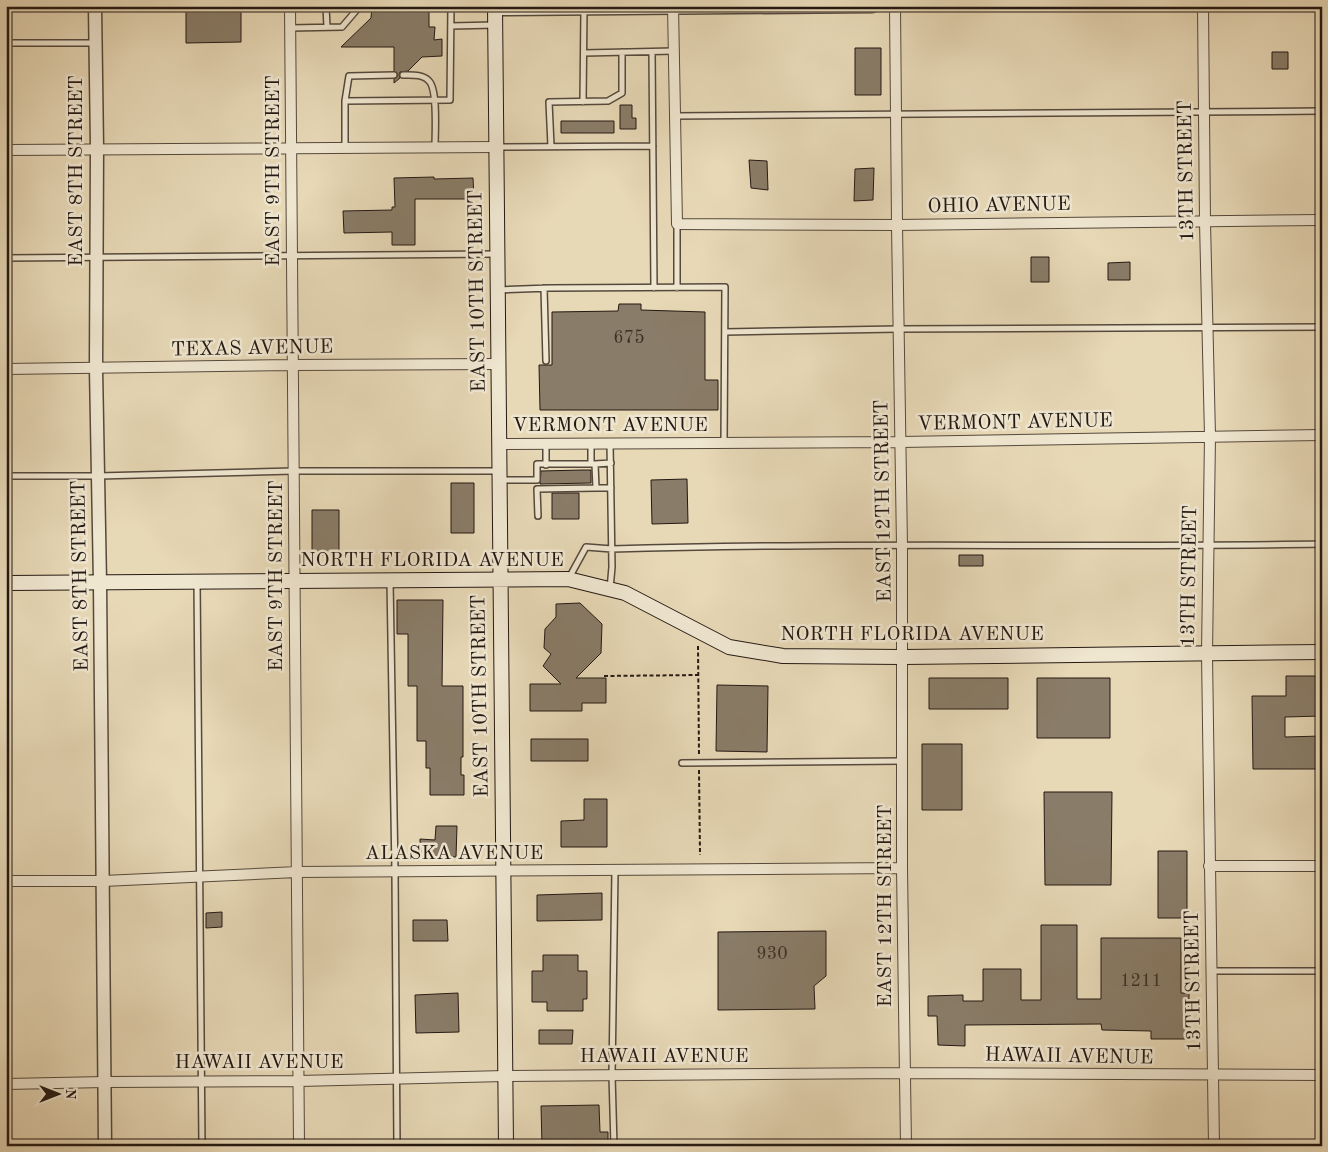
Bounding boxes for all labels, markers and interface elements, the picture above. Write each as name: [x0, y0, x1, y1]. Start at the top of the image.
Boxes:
street label: EAST 8TH STREET: [67, 75, 87, 267]
street label: EAST 9TH STREET: [264, 75, 284, 267]
street label: 13TH STREET: [1176, 100, 1198, 242]
street label: EAST 10TH STREET: [466, 189, 490, 393]
street label: OHIO AVENUE: [927, 195, 1071, 217]
house number: 675: [613, 329, 645, 347]
street label: TEXAS AVENUE: [171, 338, 333, 360]
street label: EAST 12TH STREET: [872, 399, 896, 603]
street label: VERMONT AVENUE: [917, 411, 1113, 435]
street label: VERMONT AVENUE: [512, 416, 708, 436]
street label: EAST 8TH STREET: [69, 480, 93, 672]
street label: EAST 9TH STREET: [267, 480, 287, 672]
street label: 13TH STREET: [1179, 505, 1201, 647]
street label: NORTH FLORIDA AVENUE: [300, 551, 564, 571]
street label: EAST 10TH STREET: [469, 594, 493, 798]
street label: NORTH FLORIDA AVENUE: [780, 625, 1044, 645]
street label: EAST 12TH STREET: [876, 804, 896, 1008]
street label: ALASKA AVENUE: [365, 844, 543, 864]
street label: 13TH STREET: [1183, 910, 1205, 1052]
house number: 930: [756, 945, 788, 963]
house number: 1211: [1120, 972, 1162, 990]
street label: HAWAII AVENUE: [984, 1046, 1154, 1068]
street label: HAWAII AVENUE: [580, 1047, 748, 1067]
street label: HAWAII AVENUE: [175, 1053, 343, 1073]
north arrow: [32, 1070, 82, 1120]
text: N: [63, 1089, 77, 1100]

